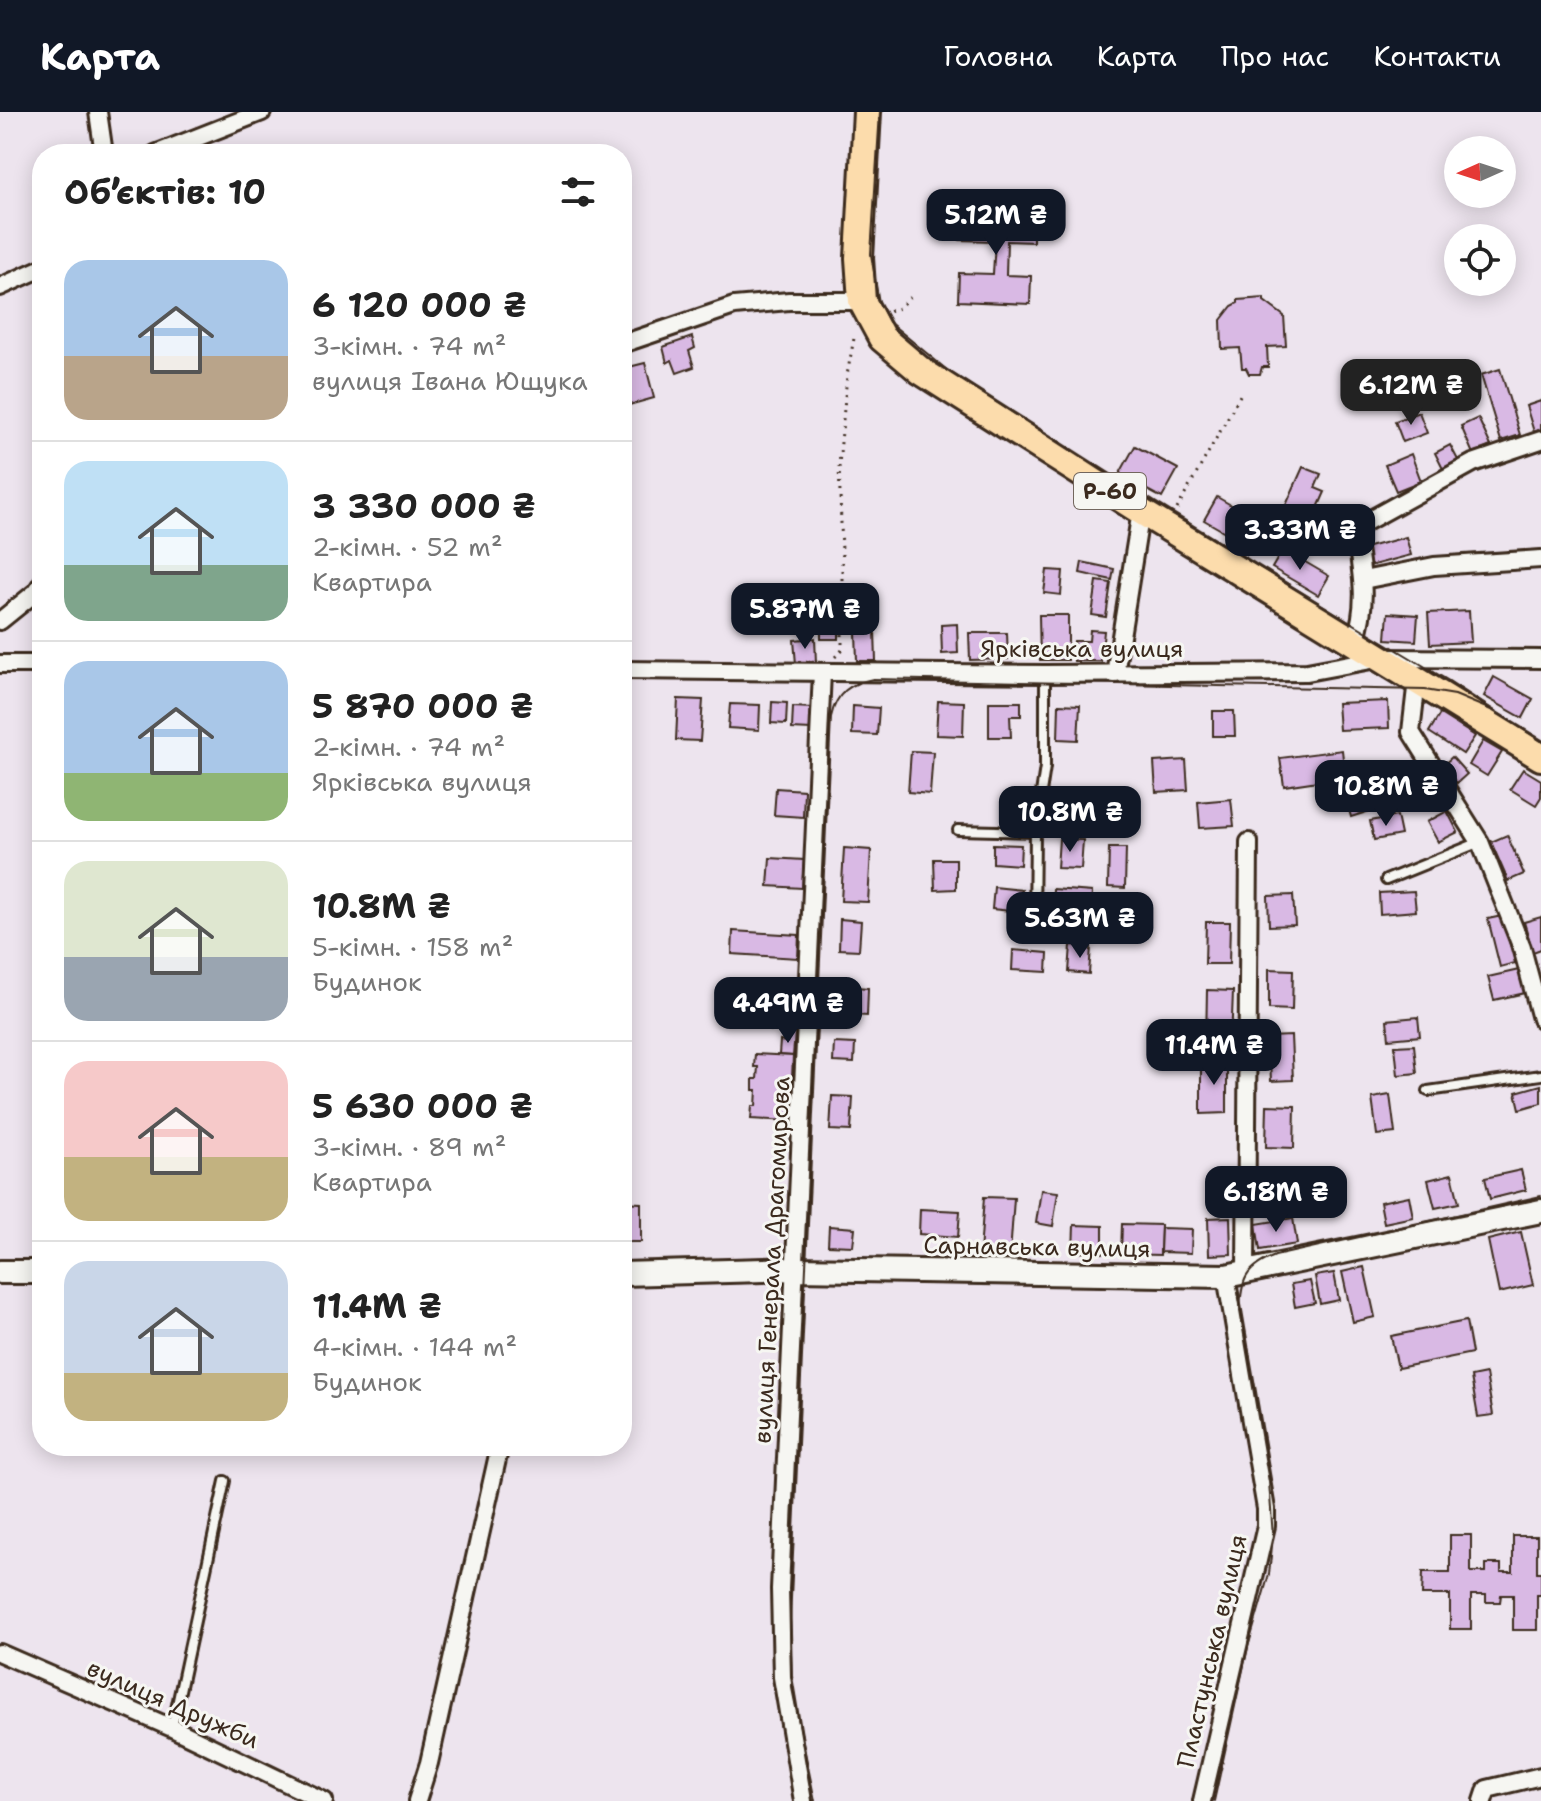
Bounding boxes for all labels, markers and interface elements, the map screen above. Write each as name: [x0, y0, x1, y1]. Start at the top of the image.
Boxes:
text: Карта: [40, 31, 160, 82]
text: Головна: [943, 37, 1053, 75]
text: Карта: [1097, 37, 1177, 75]
text: Про нас: [1221, 37, 1329, 75]
text: Контакти: [1373, 37, 1501, 75]
north arrow: [1444, 136, 1516, 208]
map controls: [1444, 136, 1516, 296]
text: Об’єктів: 10: [64, 169, 266, 215]
icon: filters: [556, 170, 600, 214]
pin: 5.12M ₴: [922, 189, 1070, 257]
text: 5.12M ₴: [945, 197, 1047, 232]
button: locate: [1444, 224, 1516, 296]
text: 6 120 000 ₴: [312, 282, 527, 328]
icon: home: [128, 292, 224, 388]
text: 3-кімн. · 74 m²: [312, 328, 507, 363]
pin: 6.12M ₴: [1337, 359, 1485, 427]
text: вулиця Івана Ющука: [312, 363, 588, 398]
text: 6.12M ₴: [1358, 367, 1464, 402]
road number: Р-60: [1074, 473, 1146, 509]
text: 3 330 000 ₴: [312, 483, 536, 529]
icon: home: [128, 493, 224, 589]
pin: 3.33M ₴: [1226, 504, 1374, 572]
text: 3.33M ₴: [1243, 512, 1357, 547]
text: 2-кімн. · 52 m²: [312, 529, 503, 564]
text: Квартира: [312, 564, 432, 599]
pin: 5.87M ₴: [731, 583, 879, 651]
text: 5.87M ₴: [749, 591, 861, 626]
street label: Ярківська вулиця: [981, 633, 1183, 665]
text: 5 870 000 ₴: [312, 683, 533, 729]
icon: home: [128, 693, 224, 789]
text: 2-кімн. · 74 m²: [312, 729, 505, 764]
pin: 10.8M ₴: [1312, 760, 1460, 828]
text: Ярківська вулиця: [312, 764, 532, 799]
text: 10.8M ₴: [1333, 768, 1439, 803]
pin: 10.8M ₴: [996, 786, 1144, 854]
text: 10.8M ₴: [1017, 794, 1123, 829]
text: 10.8M ₴: [312, 883, 451, 929]
pin: 5.63M ₴: [1006, 892, 1154, 960]
icon: home: [128, 893, 224, 989]
text: 5.63M ₴: [1024, 900, 1136, 935]
text: 5-кімн. · 158 m²: [312, 929, 513, 964]
text: Будинок: [312, 964, 422, 999]
pin: 4.49M ₴: [714, 977, 862, 1045]
text: 4.49M ₴: [732, 985, 844, 1020]
pin: 11.4M ₴: [1140, 1019, 1288, 1087]
text: 11.4M ₴: [1164, 1027, 1264, 1062]
street label: вулиця Генерала Драгомирова: [746, 1075, 798, 1444]
text: 5 630 000 ₴: [312, 1083, 533, 1129]
icon: home: [128, 1093, 224, 1189]
text: 3-кімн. · 89 m²: [312, 1129, 506, 1164]
text: Квартира: [312, 1164, 432, 1199]
pin: 6.18M ₴: [1202, 1166, 1350, 1234]
text: 6.18M ₴: [1223, 1174, 1329, 1209]
street label: Сарнавська вулиця: [923, 1229, 1151, 1265]
text: 11.4M ₴: [312, 1283, 442, 1329]
icon: home: [128, 1293, 224, 1389]
text: 4-кімн. · 144 m²: [312, 1329, 517, 1364]
text: Будинок: [312, 1364, 422, 1399]
street label: Пластунська вулиця: [1170, 1531, 1254, 1771]
street label: вулиця Дружби: [82, 1652, 264, 1756]

